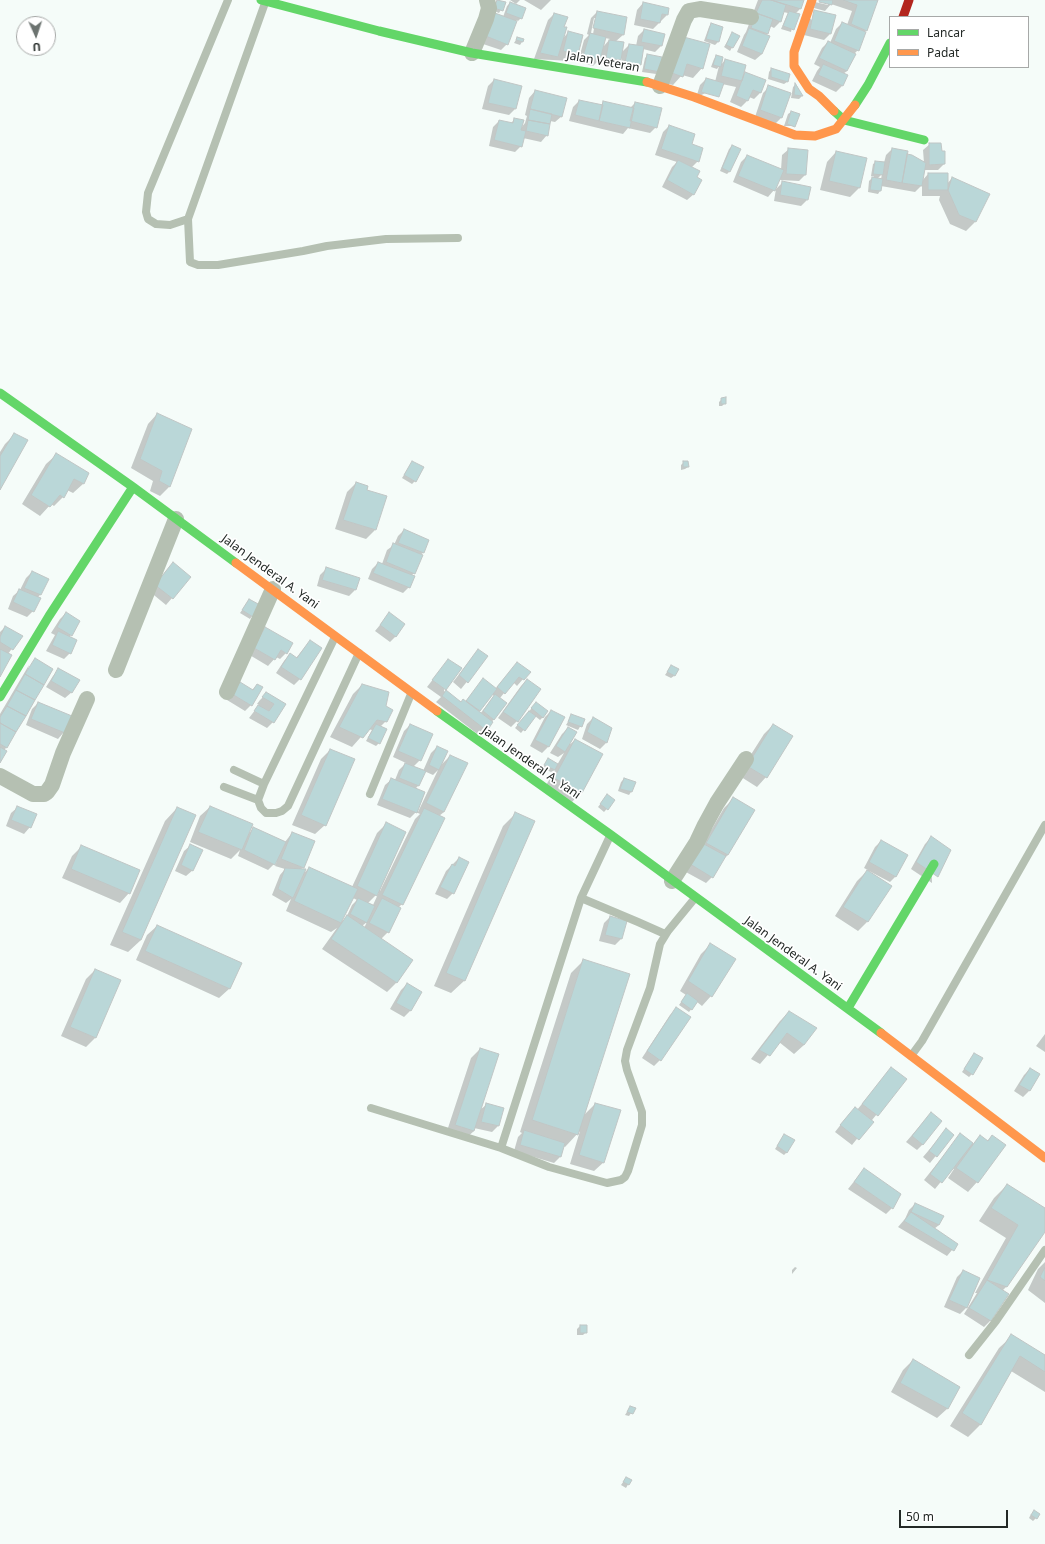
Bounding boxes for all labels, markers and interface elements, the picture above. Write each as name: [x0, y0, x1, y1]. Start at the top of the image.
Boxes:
north arrow: [16, 16, 56, 56]
legend: [889, 16, 1029, 68]
text: Lancar: [927, 24, 965, 41]
text: U: [32, 40, 41, 55]
text: Padat: [927, 44, 959, 61]
street label: Jalan Veteran: [565, 48, 641, 76]
street label: Jalan Jenderal A. Yani: [218, 532, 322, 612]
street label: Jalan Jenderal A. Yani: [479, 724, 583, 802]
street label: Jalan Jenderal A. Yani: [741, 914, 845, 994]
scale bar: [901, 1502, 1010, 1528]
text: 50 m: [906, 1508, 934, 1525]

